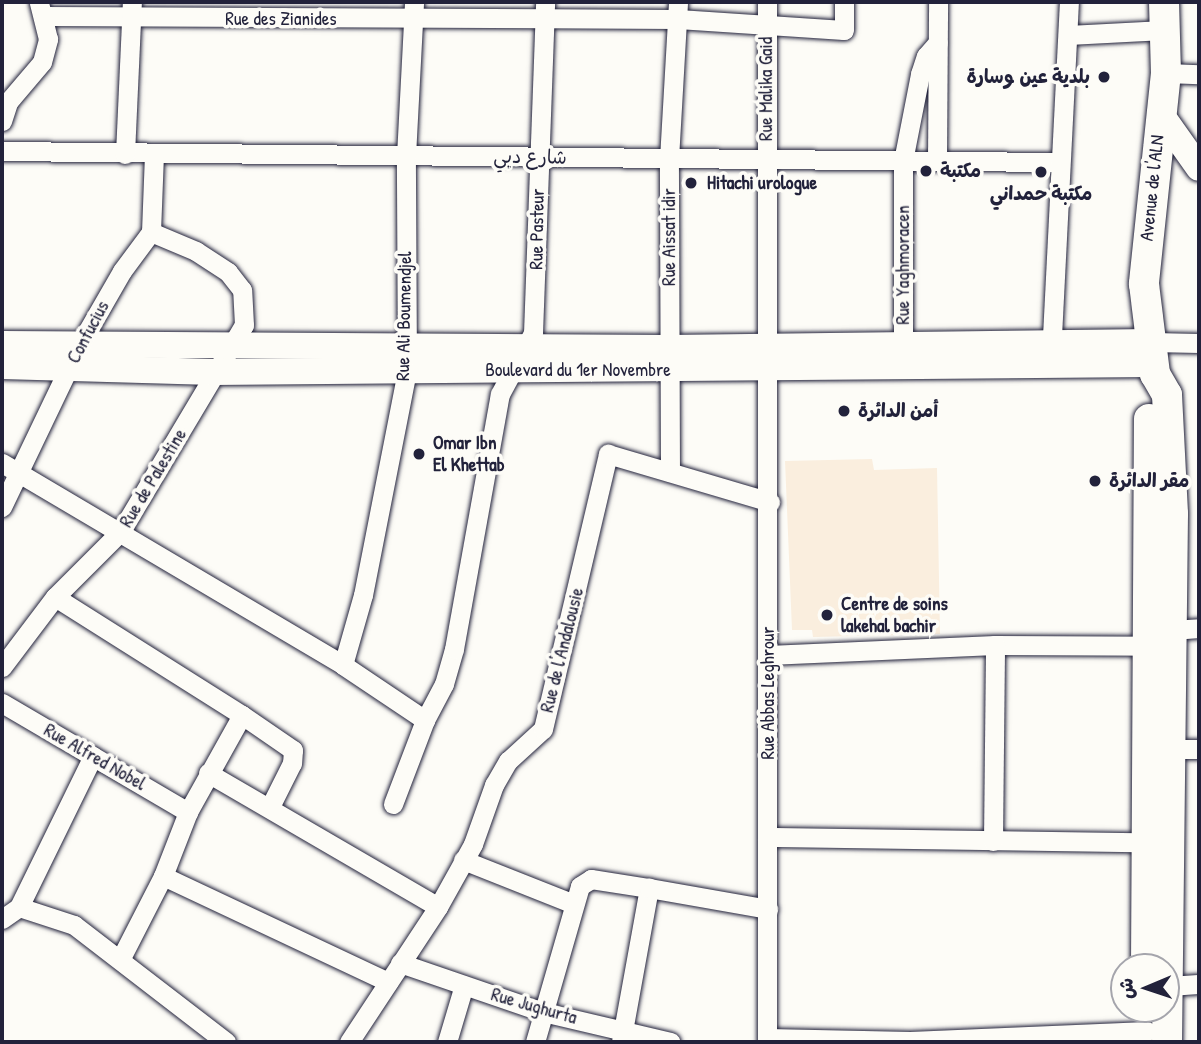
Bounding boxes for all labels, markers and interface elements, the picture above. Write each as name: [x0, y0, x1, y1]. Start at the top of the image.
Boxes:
street label: Rue des Zianides: [225, 8, 337, 30]
street label: Rue Malika Gaid: [755, 37, 777, 141]
place label: بلدية عين وسارة: [966, 66, 1090, 88]
marker: بلدية عين وسارة: [1096, 69, 1112, 85]
street label: Avenue de l'ALN: [1135, 134, 1169, 242]
street label: شارع دبي: [493, 145, 567, 169]
place label: مكتبة: [940, 160, 981, 182]
marker: مكتبة: [918, 163, 934, 179]
marker: مكتبة حمداني: [1033, 164, 1049, 180]
place label: Hitachi urologue: [707, 172, 817, 194]
marker: Hitachi urologue: [681, 173, 701, 193]
place label: مكتبة حمداني: [990, 183, 1092, 205]
street label: Rue Pasteur: [525, 188, 549, 270]
street label: Rue Aissat idir: [658, 188, 680, 286]
street label: Rue Yaghmoracen: [892, 205, 914, 325]
street label: Rue Ali Boumendjel: [391, 251, 417, 381]
street label: Confucius: [62, 297, 114, 367]
street label: Boulevard du 1er Novembre: [485, 359, 671, 381]
place label: أمن الدائرة: [858, 400, 938, 422]
marker: أمن الدائرة: [836, 403, 852, 419]
street label: Rue de Palestine: [115, 425, 191, 531]
place label: Omar Ibn El Khettab: [433, 432, 505, 476]
marker: Omar Ibn El Khettab: [411, 446, 427, 462]
place label: مقر الدائرة: [1109, 470, 1189, 492]
marker: مقر الدائرة: [1087, 473, 1103, 489]
street label: Rue de l'Andalousie: [535, 585, 589, 715]
place label: Centre de soins lakehal bachir: [841, 593, 948, 637]
marker: Centre de soins lakehal bachir: [819, 607, 835, 623]
street label: Rue Abbas Leghrour: [757, 626, 779, 760]
street label: Rue Alfred Nobel: [40, 719, 150, 795]
north arrow: [1110, 953, 1180, 1023]
text: ش: [1113, 978, 1139, 1000]
street label: Rue Jughurta: [489, 983, 579, 1029]

